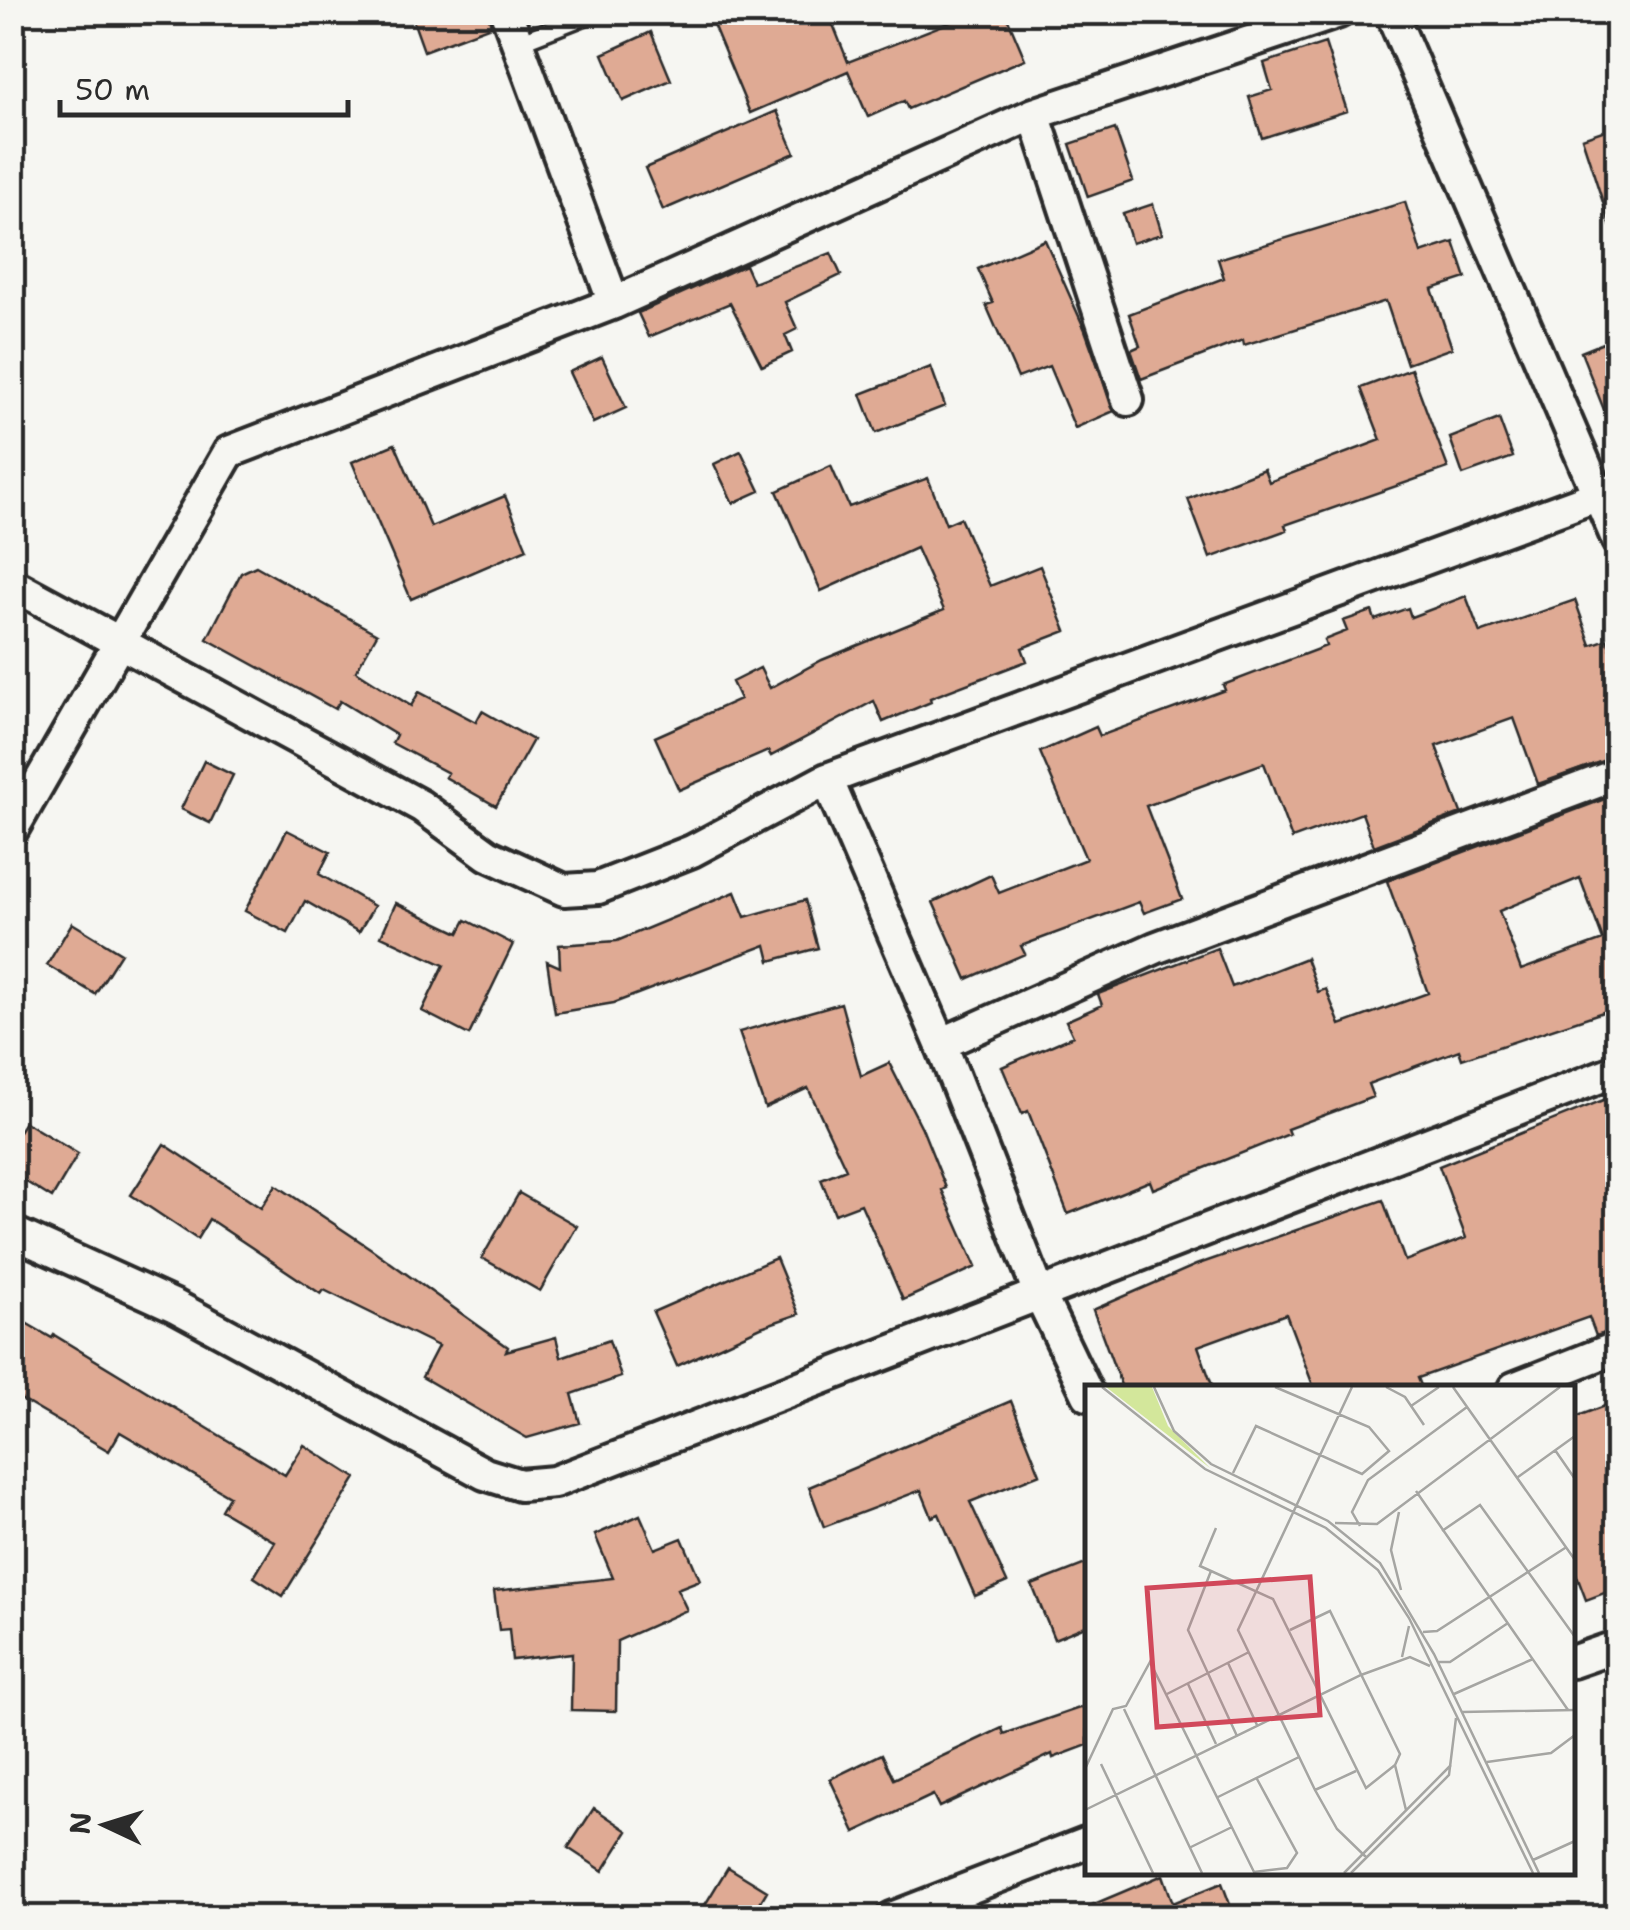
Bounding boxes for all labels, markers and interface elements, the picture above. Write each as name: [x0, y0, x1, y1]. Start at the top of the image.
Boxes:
scale bar: [60, 55, 348, 117]
text: 50 m: [75, 69, 150, 110]
inset map: [1085, 1385, 1575, 1875]
north arrow: [55, 1775, 155, 1875]
text: N: [60, 1811, 100, 1836]

